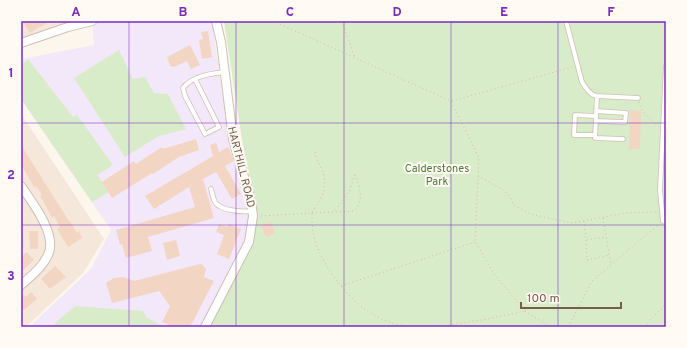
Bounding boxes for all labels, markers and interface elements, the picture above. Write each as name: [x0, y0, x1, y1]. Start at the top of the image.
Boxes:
text: A: [71, 5, 81, 21]
text: B: [179, 5, 188, 21]
text: C: [286, 5, 294, 21]
text: D: [392, 5, 402, 21]
text: E: [500, 5, 508, 21]
text: F: [607, 5, 615, 21]
text: 1: [8, 66, 14, 82]
street label: HARTHILL ROAD: [224, 125, 258, 209]
park label: Calderstones Park: [405, 162, 469, 189]
text: 2: [7, 168, 15, 184]
text: 3: [7, 269, 15, 285]
scale bar: [521, 284, 621, 310]
text: 100 m: [527, 291, 560, 307]

